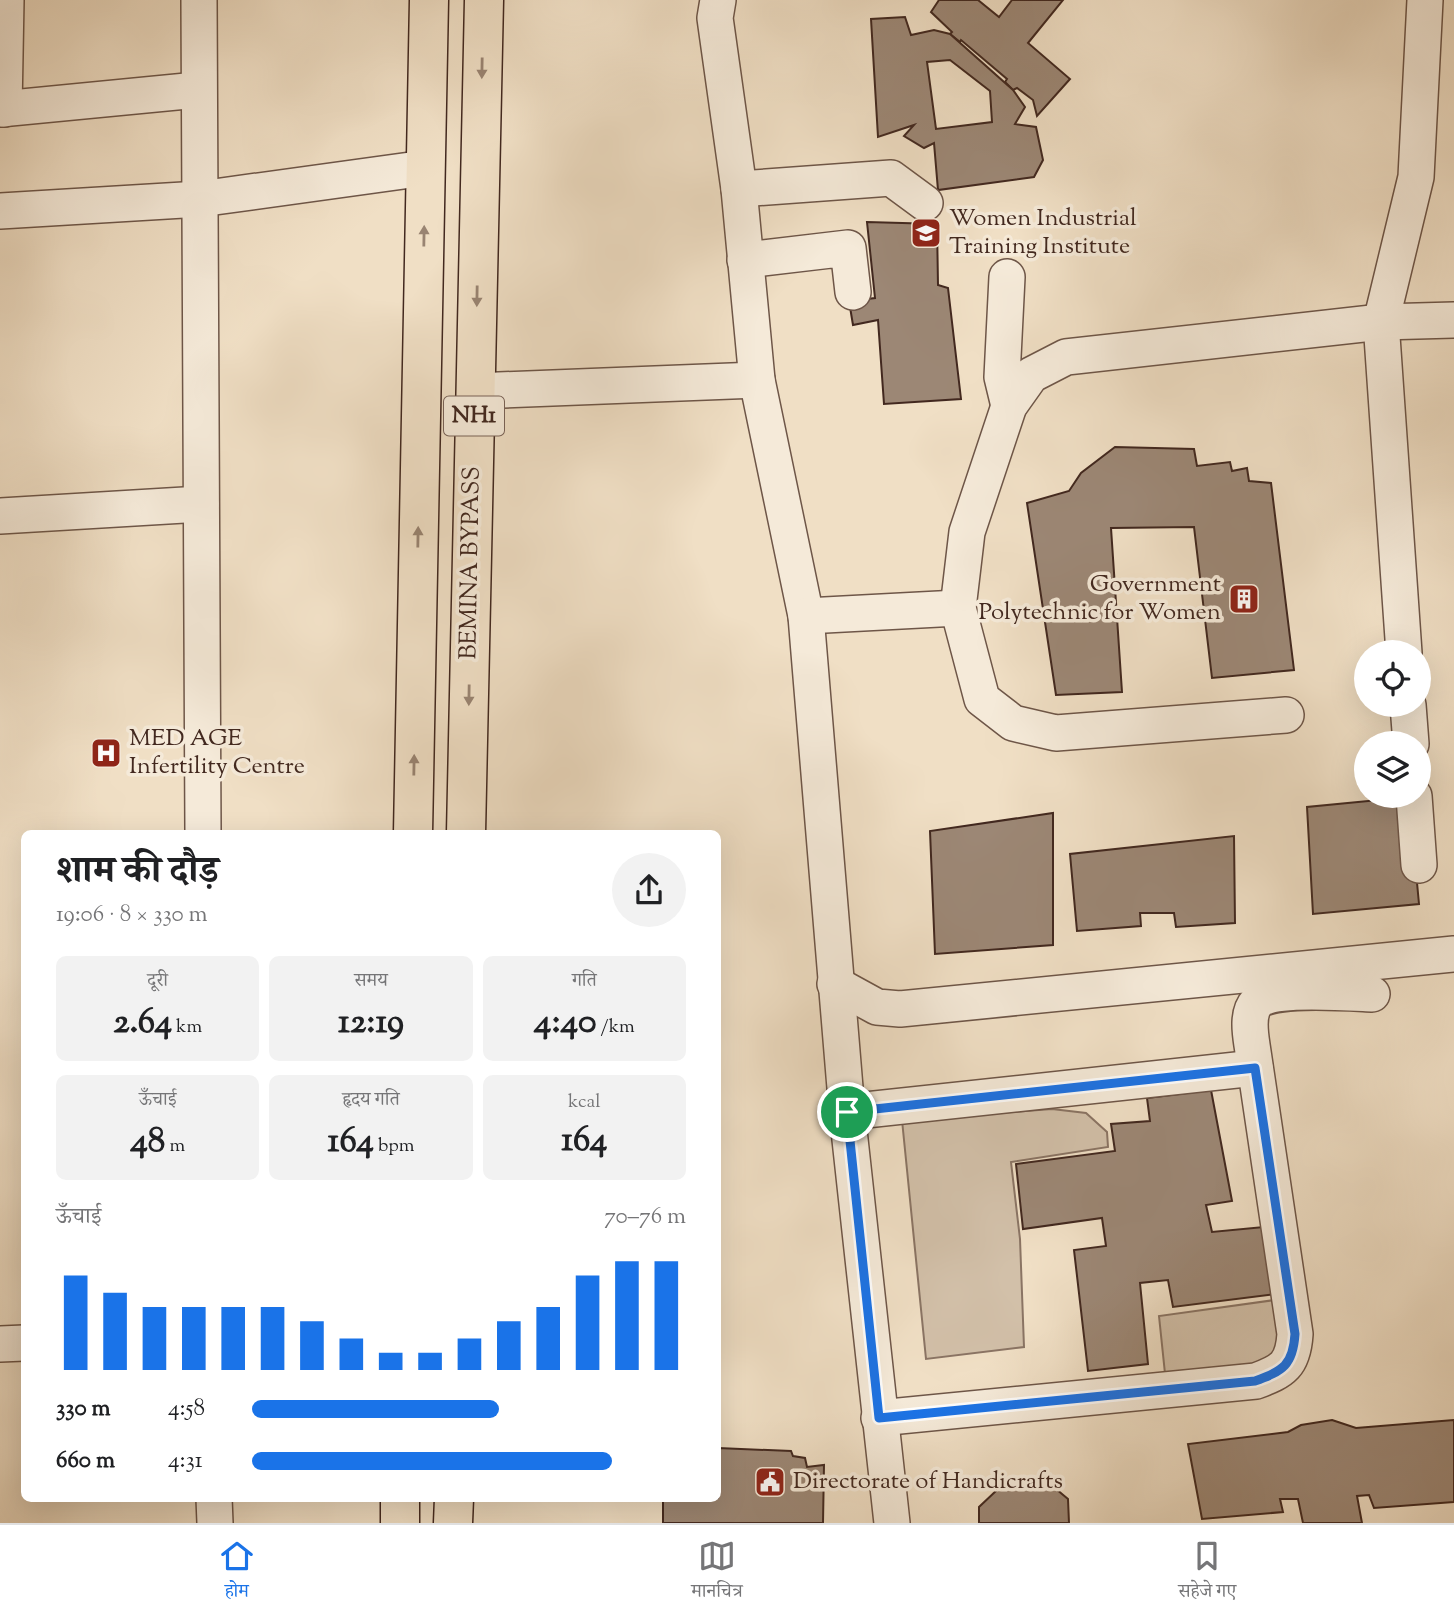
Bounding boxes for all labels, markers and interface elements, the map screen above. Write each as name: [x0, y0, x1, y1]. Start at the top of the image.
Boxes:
one-way arrow: [477, 57, 488, 79]
place label: Women Industrial Training Institute: [949, 202, 1137, 264]
school or university icon: Women Industrial Training Institute: [909, 216, 943, 250]
one-way arrow: [418, 225, 430, 247]
one-way arrow: [471, 285, 483, 307]
road number: NH1: [444, 396, 504, 436]
street label: BEMINA BYPASS: [452, 466, 490, 660]
one-way arrow: [413, 526, 424, 548]
place label: Government Polytechnic for Women: [979, 568, 1221, 630]
building icon: Government Polytechnic for Women: [1227, 582, 1261, 616]
map controls: [1354, 640, 1431, 808]
button: locate: [1354, 640, 1431, 717]
one-way arrow: [463, 684, 475, 706]
place label: MED AGE Infertility Centre: [129, 722, 305, 784]
button: layers: [1354, 731, 1431, 808]
hospital icon: MED AGE Infertility Centre: [89, 736, 123, 770]
one-way arrow: [408, 754, 420, 776]
text: शाम की दौड़: [56, 846, 219, 900]
button: share: [612, 853, 686, 927]
text: 19:06 · 8 × 330 m: [56, 899, 208, 932]
text: दूरी: [147, 968, 168, 995]
text: समय: [354, 968, 388, 995]
text: गति: [572, 968, 597, 995]
text: 2.64: [113, 998, 172, 1049]
text: 12:19: [338, 998, 404, 1049]
text: 4:40: [534, 998, 596, 1049]
text: km: [172, 1014, 202, 1041]
text: /km: [596, 1014, 635, 1041]
pin: [817, 1082, 877, 1142]
text: ऊँचाई: [139, 1087, 176, 1114]
text: हृदय गति: [342, 1087, 400, 1114]
text: kcal: [568, 1089, 601, 1116]
icon: arrive: [828, 1093, 866, 1131]
text: 164: [561, 1116, 607, 1167]
text: 48: [130, 1117, 165, 1168]
text: 164: [328, 1117, 374, 1168]
text: m: [165, 1133, 185, 1160]
text: bpm: [374, 1133, 414, 1160]
text: ऊँचाई: [56, 1201, 101, 1234]
text: 70–76 m: [604, 1201, 686, 1234]
text: 330 m: [56, 1393, 110, 1426]
text: 4:58: [168, 1393, 205, 1426]
text: 660 m: [56, 1445, 115, 1478]
text: 4:31: [168, 1445, 203, 1478]
public building icon: Directorate of Handicrafts: [753, 1465, 787, 1499]
place label: Directorate of Handicrafts: [793, 1465, 1063, 1499]
tab: होम: [218, 1537, 256, 1609]
tab: मानचित्र: [691, 1537, 743, 1609]
tab: सहेजे गए: [1178, 1537, 1236, 1609]

